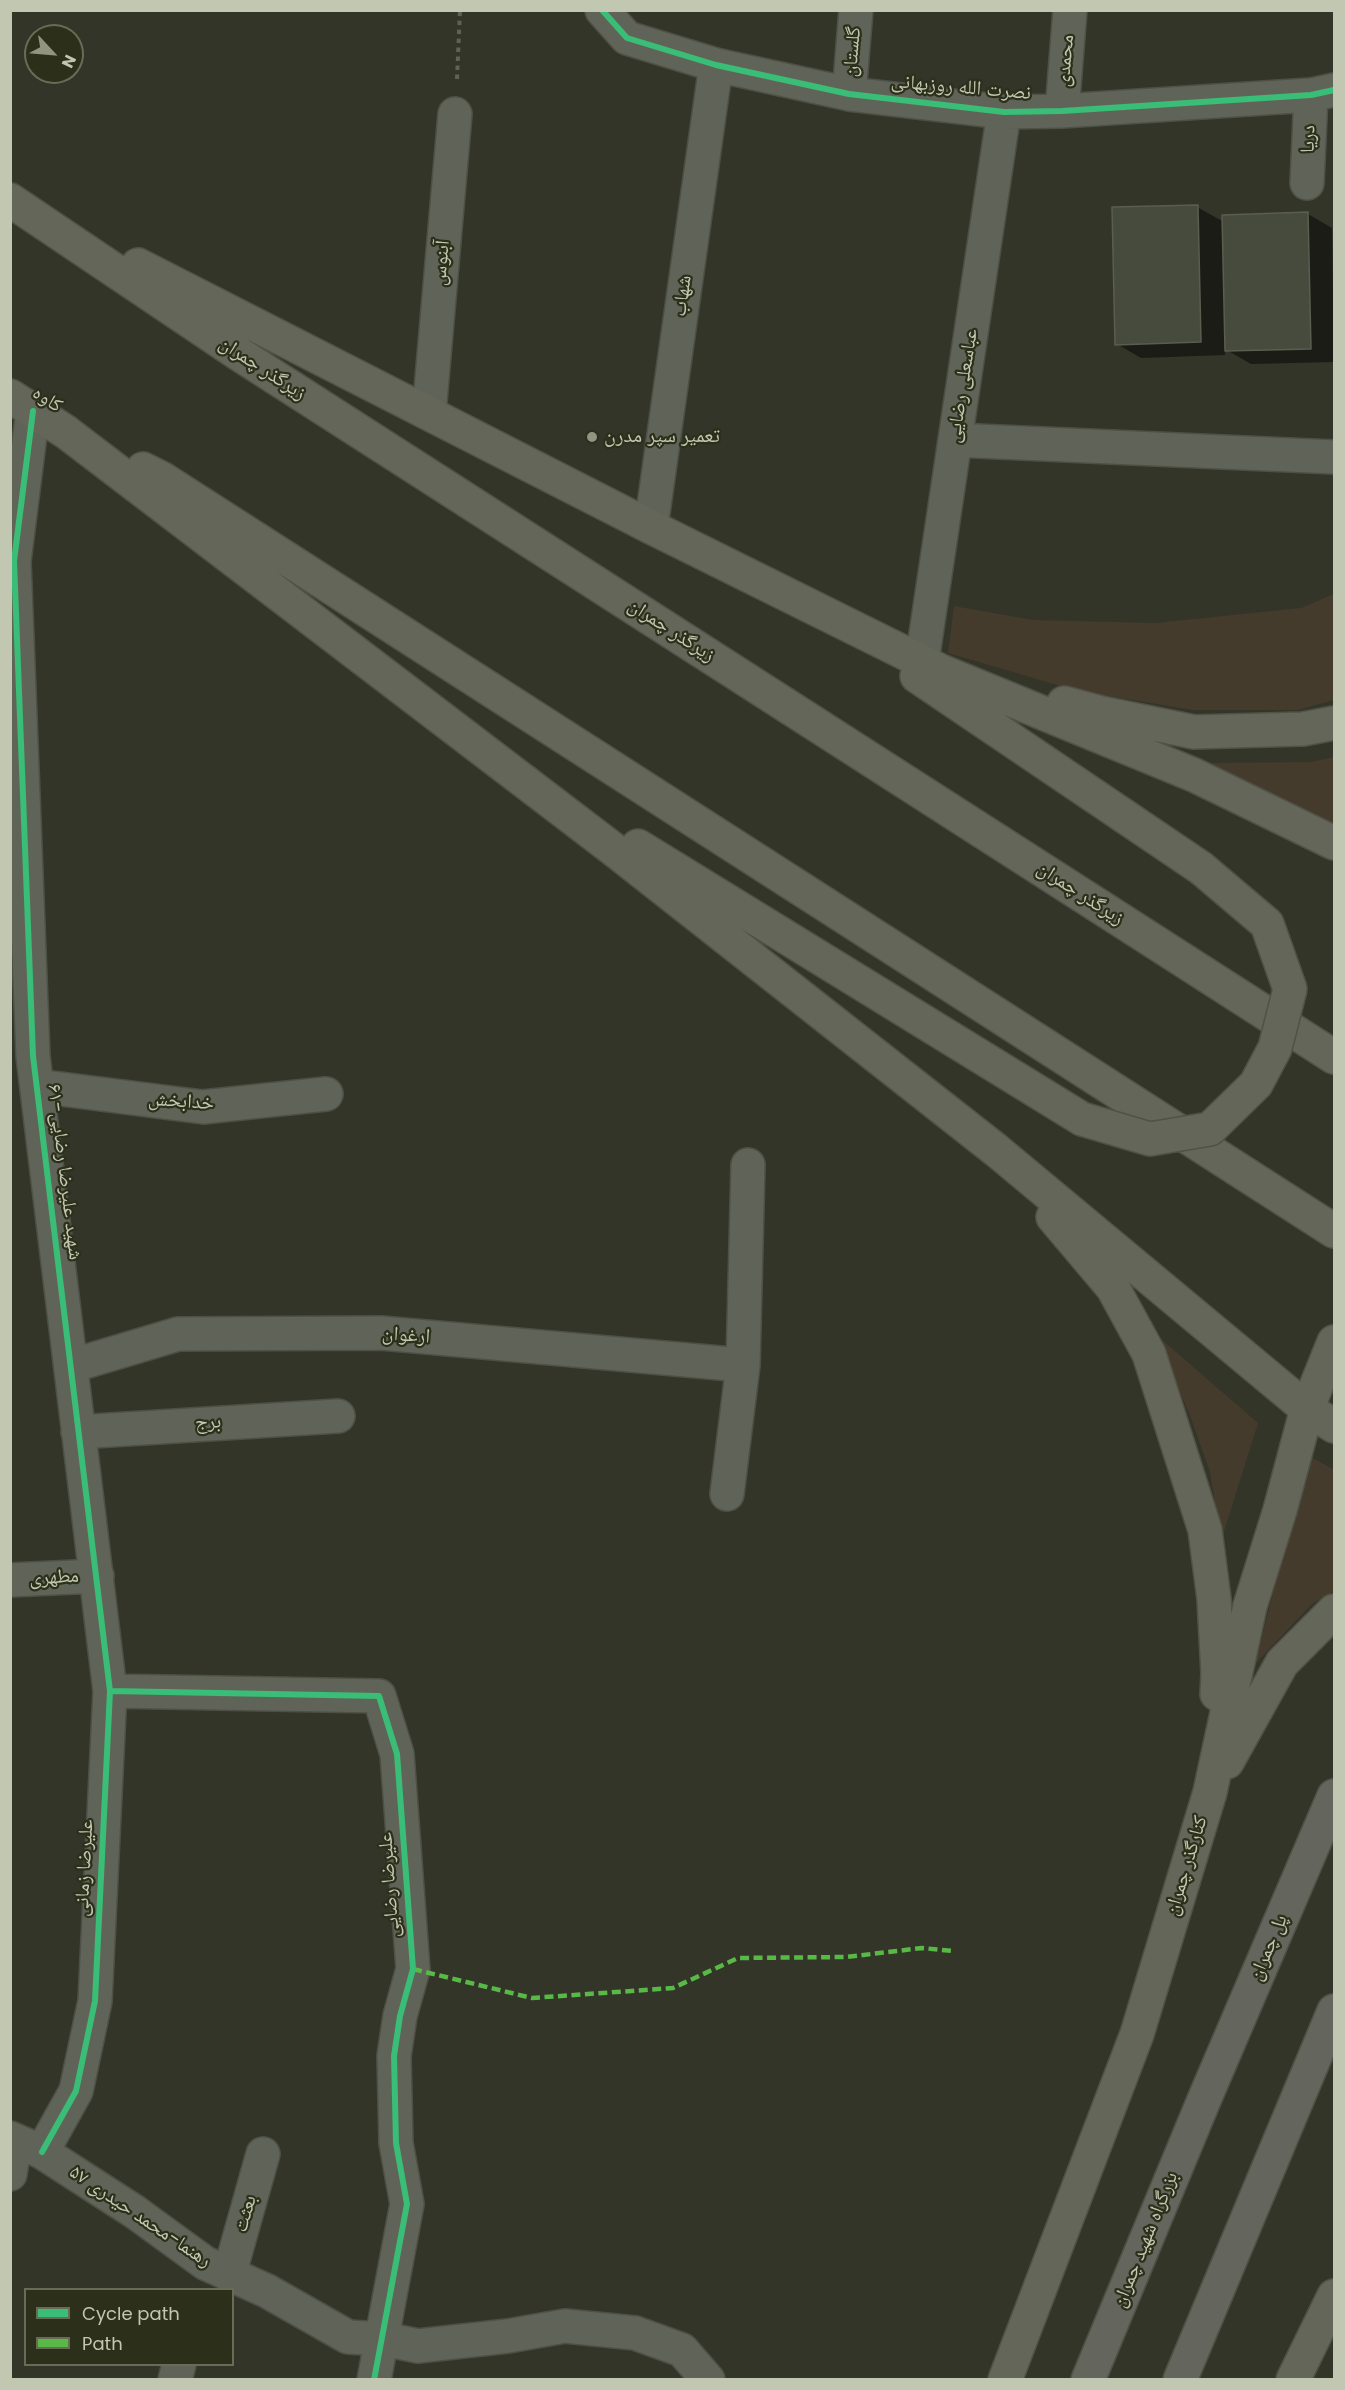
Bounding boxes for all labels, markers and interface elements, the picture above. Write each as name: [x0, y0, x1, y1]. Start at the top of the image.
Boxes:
north arrow: [24, 24, 84, 84]
street label: گلستان: [839, 26, 867, 78]
street label: محمدی: [1052, 34, 1080, 88]
text: N: [56, 51, 82, 72]
street label: نصرت الله روزبهانی: [890, 70, 1032, 106]
street label: دریا: [1297, 125, 1321, 153]
street label: آبنوس: [428, 239, 456, 287]
street label: شهاب: [668, 274, 698, 318]
street label: عباسعلی رضایی: [942, 327, 984, 445]
street label: زیرگذر چمران: [214, 332, 310, 406]
street label: کاوه: [28, 382, 66, 418]
place label: تعمیر سپر مدرن: [604, 425, 720, 449]
marker: تعمیر سپر مدرن: [585, 430, 599, 444]
street label: زیرگذر چمران: [623, 594, 719, 668]
street label: زیرگذر چمران: [1032, 857, 1128, 931]
street label: ۶۱-شهید علیرضا رضایی: [41, 1083, 87, 1261]
street label: خدابخش: [147, 1088, 215, 1116]
street label: ارغوان: [381, 1322, 431, 1350]
street label: برج: [194, 1410, 222, 1436]
street label: مطهری: [29, 1565, 79, 1591]
street label: کنارگذر چمران: [1160, 1813, 1214, 1919]
street label: علیرضا زمانی: [70, 1819, 100, 1917]
street label: علیرضا رضایی: [374, 1832, 406, 1938]
street label: پل چمران: [1244, 1911, 1294, 1985]
street label: ۵۷ رهنما-محمد حیدری: [64, 2161, 216, 2273]
street label: بزرگراه شهید چمران: [1108, 2169, 1184, 2311]
street label: بعثت: [229, 2193, 263, 2235]
legend: [24, 2288, 234, 2366]
text: Cycle path: [82, 2301, 180, 2326]
text: Path: [82, 2331, 123, 2356]

